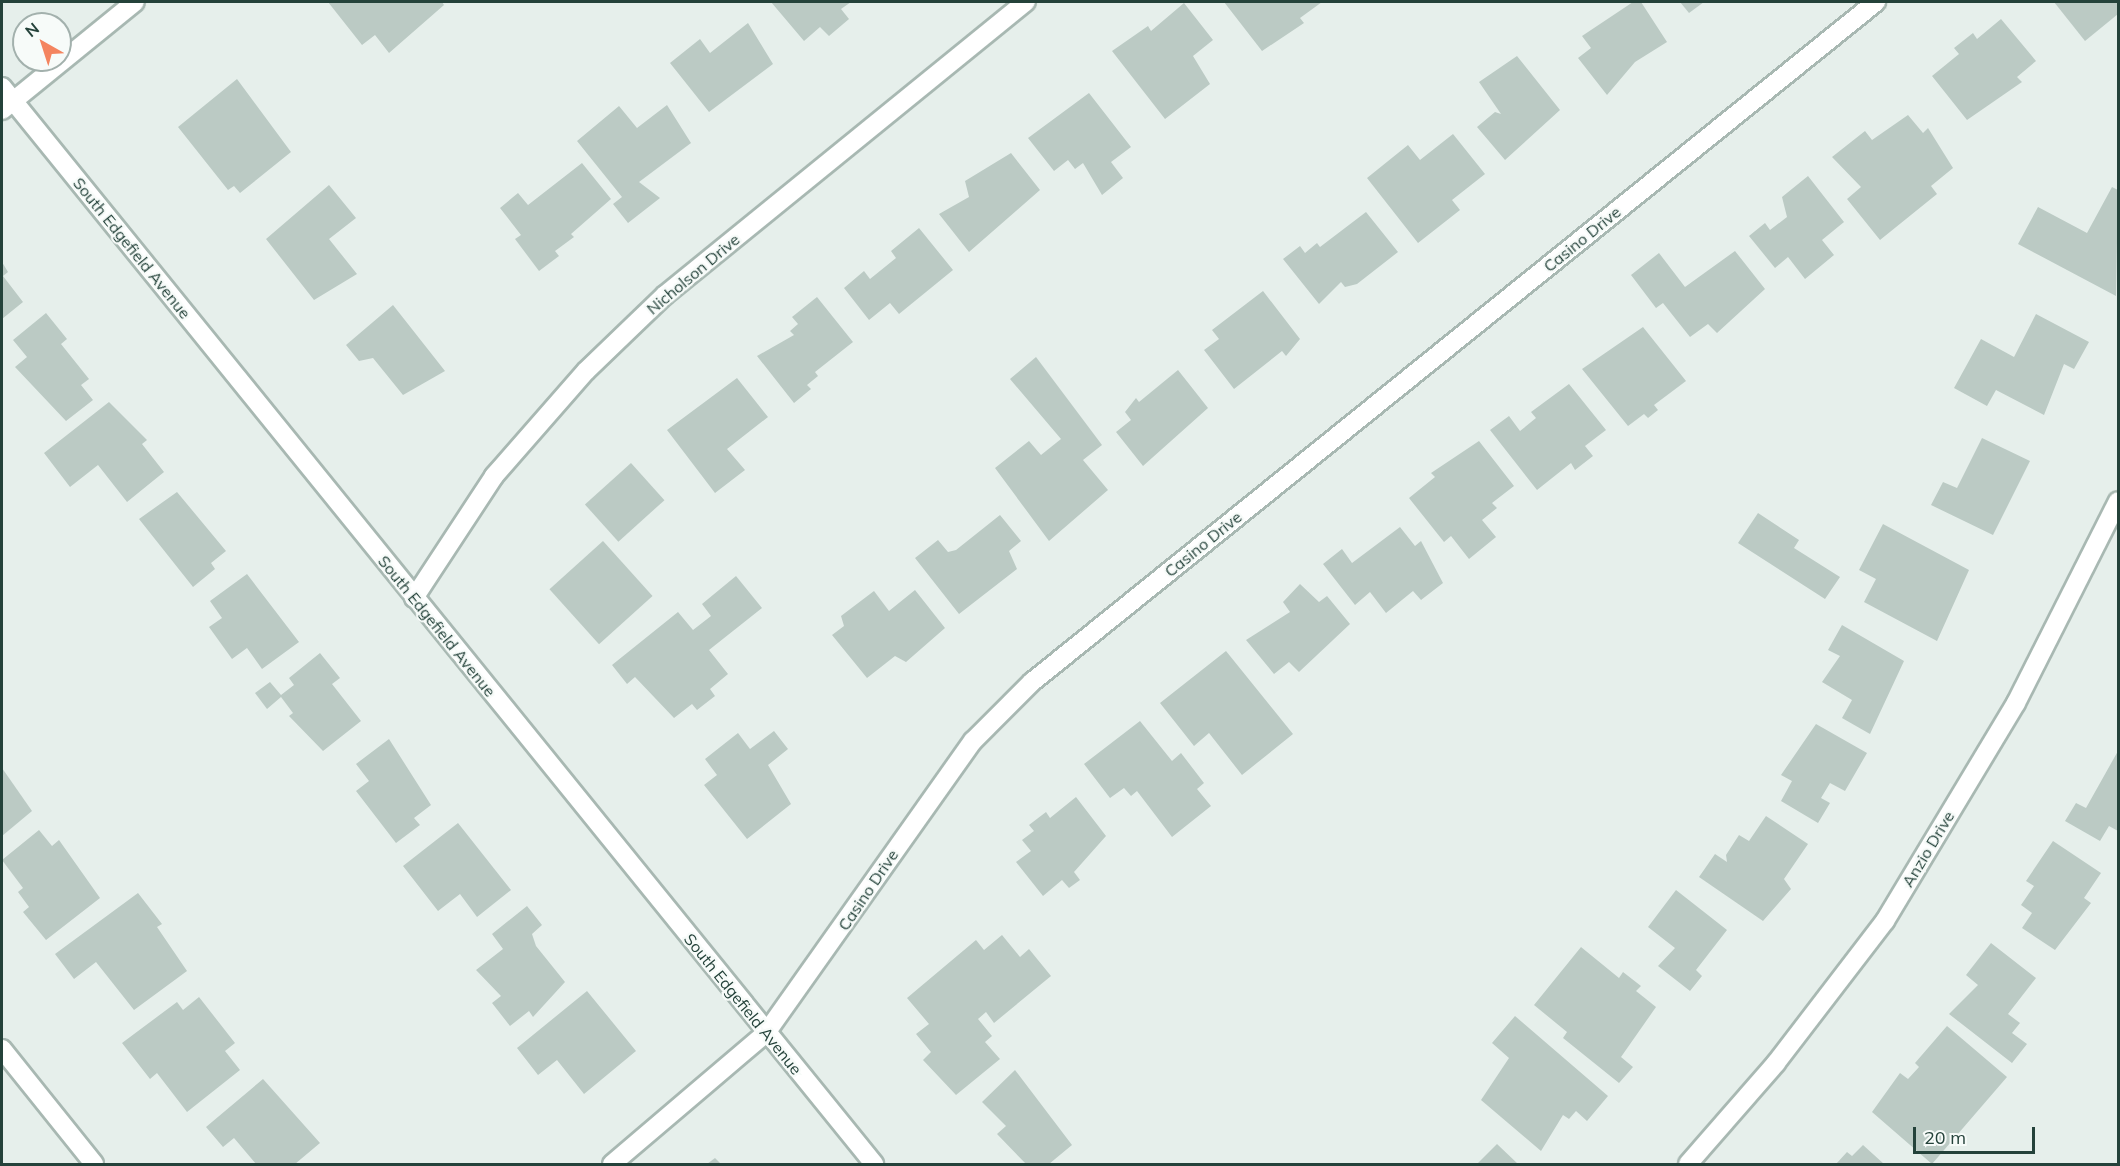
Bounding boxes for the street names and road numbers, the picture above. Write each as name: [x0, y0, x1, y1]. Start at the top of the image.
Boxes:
street label: South Edgefield Avenue: [69, 174, 195, 322]
street label: Casino Drive: [1540, 202, 1624, 276]
street label: Nicholson Drive: [643, 230, 743, 318]
street label: Casino Drive: [1161, 507, 1245, 581]
street label: South Edgefield Avenue: [374, 552, 500, 700]
street label: Anzio Drive: [1898, 808, 1958, 890]
street label: Casino Drive: [834, 846, 902, 934]
street label: South Edgefield Avenue: [680, 930, 806, 1078]

